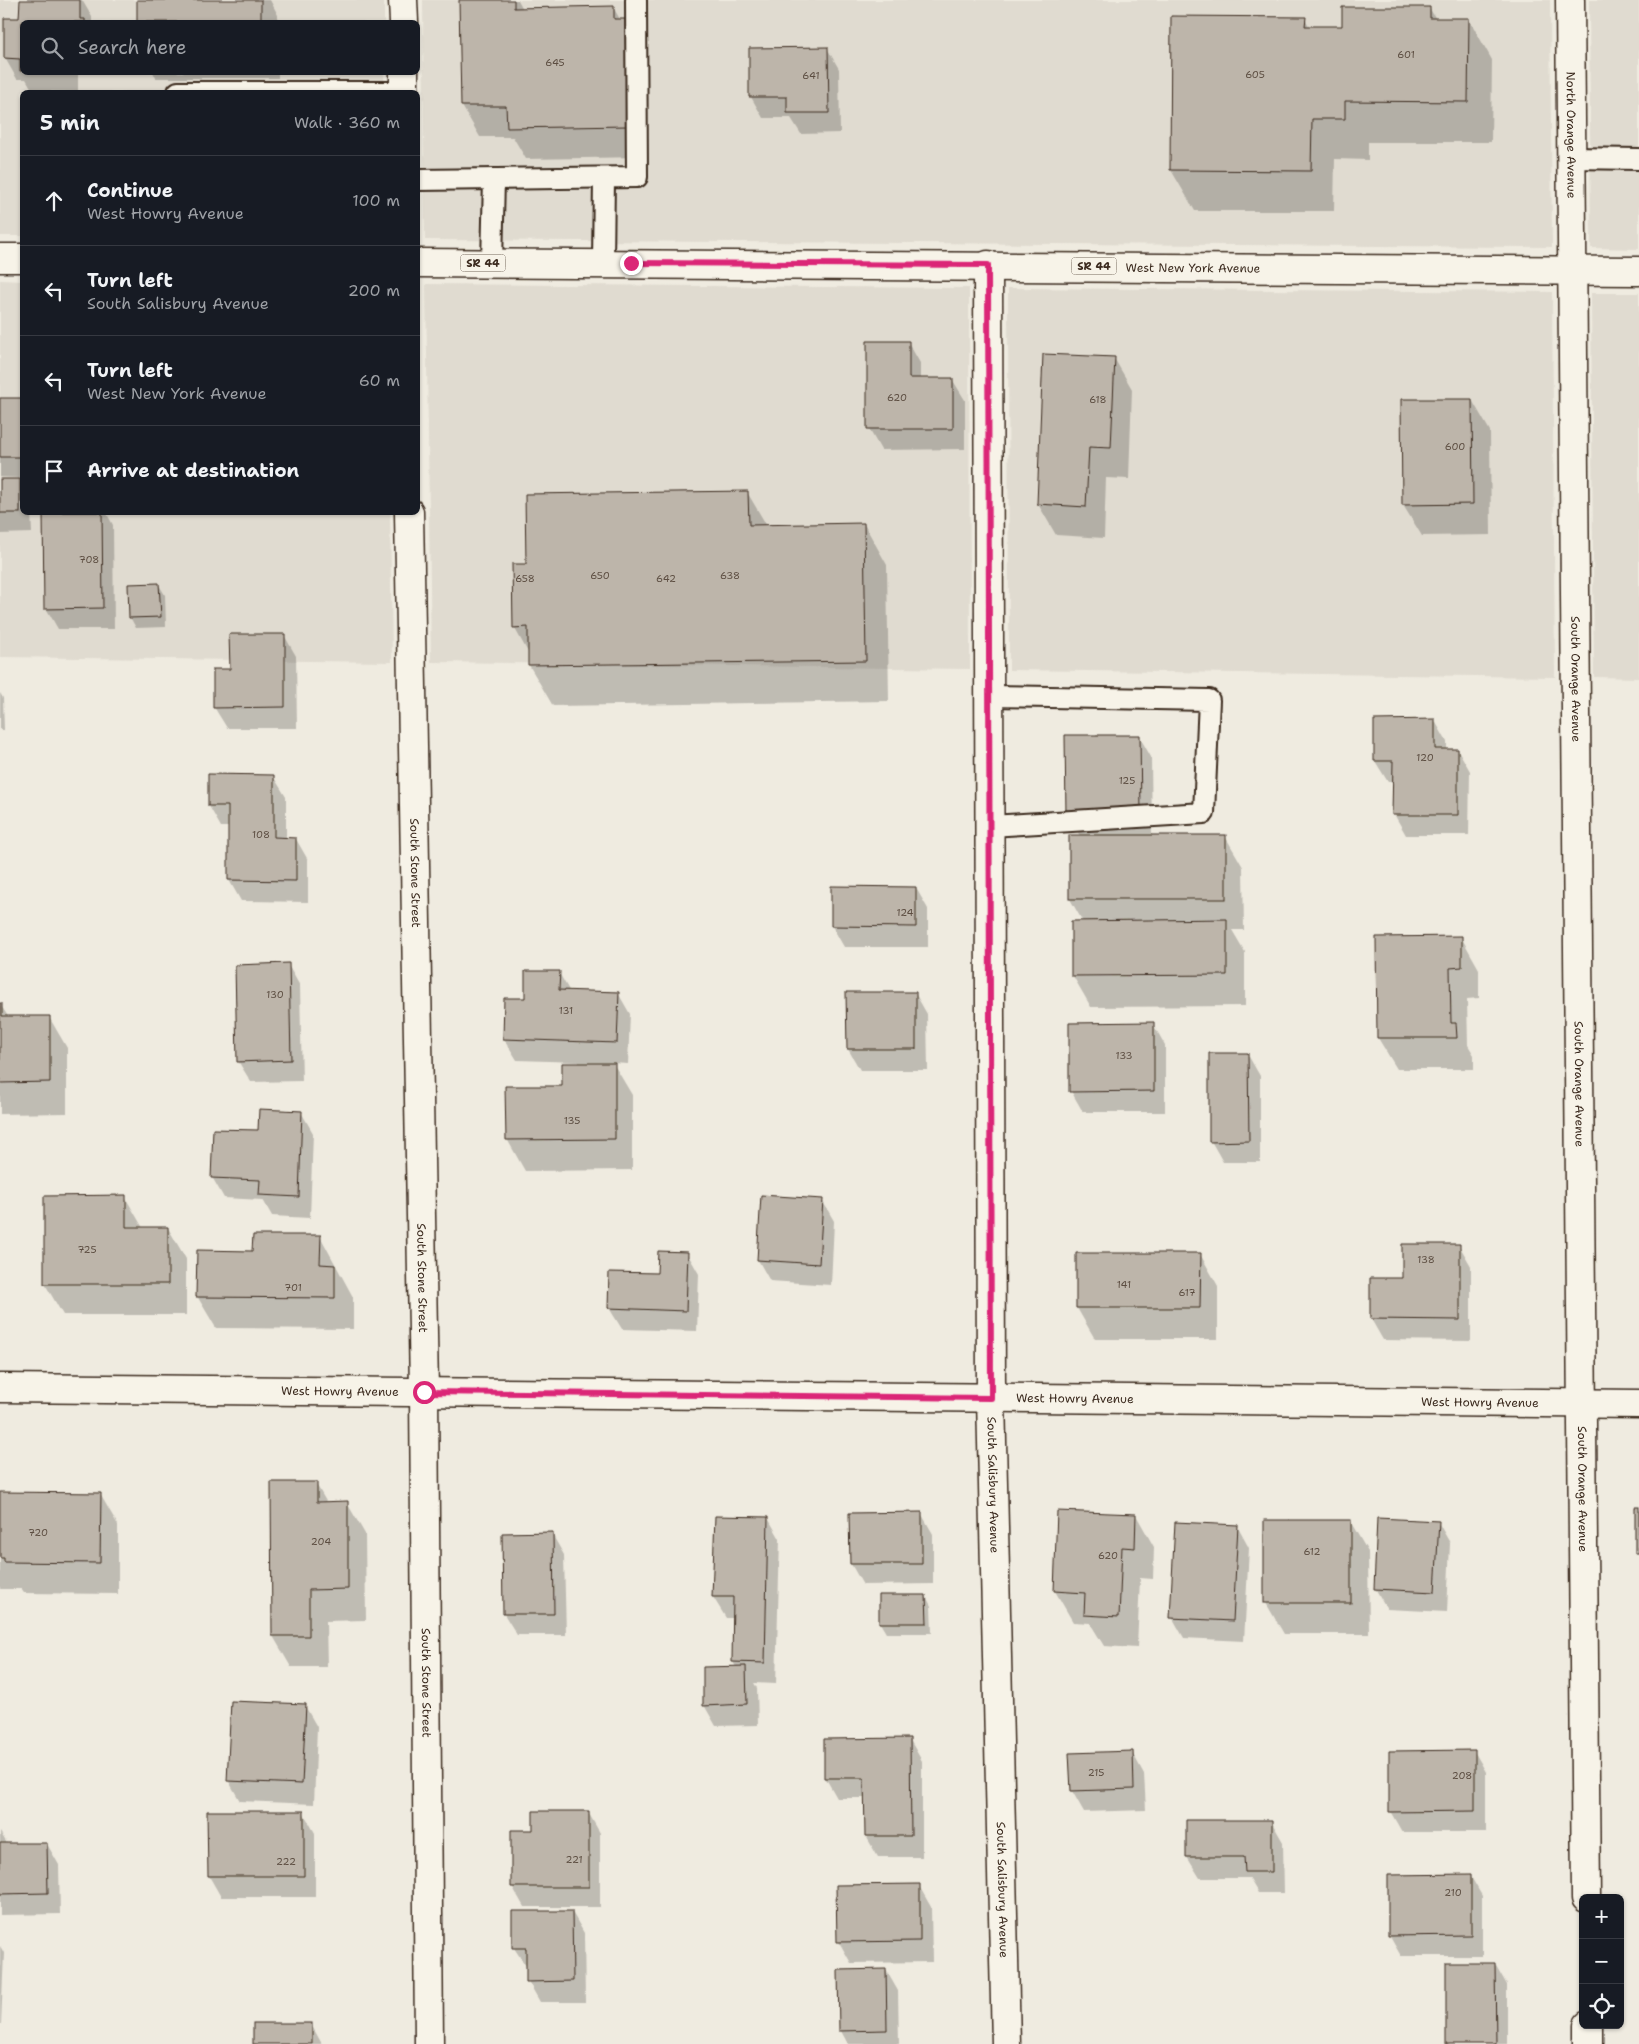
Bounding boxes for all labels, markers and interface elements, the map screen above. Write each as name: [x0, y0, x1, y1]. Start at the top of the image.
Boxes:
search box: [20, 20, 420, 75]
icon: search: [38, 34, 66, 62]
text: Search here: [78, 35, 187, 60]
house number: 601: [1397, 48, 1415, 61]
house number: 645: [545, 56, 565, 69]
house number: 605: [1245, 68, 1265, 81]
house number: 641: [802, 69, 820, 82]
street label: North Orange Avenue: [1563, 71, 1580, 199]
text: 5 min: [40, 109, 100, 137]
text: Walk · 360 m: [294, 112, 400, 133]
text: Continue: [87, 178, 173, 203]
icon: ahead: [40, 187, 68, 215]
text: 100 m: [352, 190, 400, 211]
text: West Howry Avenue: [87, 203, 244, 224]
route end: [620, 252, 643, 275]
road number: SR 44: [460, 254, 506, 272]
road number: SR 44: [1072, 258, 1116, 274]
street label: West New York Avenue: [1126, 260, 1261, 277]
text: Turn left: [87, 268, 173, 293]
icon: left: [40, 277, 68, 305]
text: 200 m: [348, 280, 400, 301]
text: South Salisbury Avenue: [87, 293, 269, 314]
text: Turn left: [87, 358, 173, 383]
icon: left: [40, 367, 68, 395]
text: 60 m: [359, 370, 400, 391]
text: West New York Avenue: [87, 383, 266, 404]
house number: 620: [887, 391, 907, 404]
house number: 618: [1089, 393, 1107, 406]
house number: 600: [1445, 440, 1465, 453]
icon: arrive: [40, 457, 68, 485]
text: Arrive at destination: [87, 458, 299, 483]
house number: 708: [79, 553, 99, 566]
house number: 650: [590, 569, 610, 582]
house number: 638: [720, 569, 740, 582]
house number: 658: [515, 572, 535, 585]
house number: 642: [656, 572, 676, 585]
street label: South Orange Avenue: [1567, 616, 1584, 742]
house number: 120: [1416, 751, 1434, 764]
house number: 125: [1119, 774, 1135, 787]
street label: South Stone Street: [406, 818, 424, 928]
house number: 108: [252, 828, 270, 841]
house number: 124: [896, 906, 914, 919]
house number: 130: [266, 988, 284, 1001]
house number: 131: [559, 1004, 573, 1017]
street label: South Orange Avenue: [1571, 1021, 1588, 1147]
house number: 133: [1115, 1049, 1133, 1062]
house number: 135: [564, 1114, 580, 1127]
street label: South Stone Street: [413, 1223, 431, 1333]
house number: 725: [77, 1243, 97, 1256]
house number: 138: [1417, 1253, 1435, 1266]
house number: 141: [1117, 1278, 1131, 1291]
house number: 701: [284, 1281, 302, 1294]
house number: 617: [1179, 1286, 1195, 1299]
route start: [413, 1381, 436, 1404]
street label: West Howry Avenue: [281, 1383, 399, 1400]
street label: West Howry Avenue: [1016, 1390, 1134, 1407]
street label: West Howry Avenue: [1421, 1394, 1539, 1411]
street label: South Salisbury Avenue: [983, 1417, 1003, 1554]
street label: South Orange Avenue: [1574, 1426, 1591, 1552]
house number: 720: [28, 1526, 48, 1539]
house number: 204: [311, 1535, 331, 1548]
house number: 612: [1304, 1545, 1320, 1558]
house number: 620: [1098, 1549, 1118, 1562]
street label: South Stone Street: [418, 1628, 435, 1738]
house number: 215: [1088, 1766, 1104, 1779]
house number: 208: [1452, 1769, 1472, 1782]
street label: South Salisbury Avenue: [993, 1821, 1012, 1958]
house number: 221: [565, 1853, 583, 1866]
house number: 222: [276, 1855, 296, 1868]
house number: 210: [1444, 1886, 1462, 1899]
map controls: [1579, 1894, 1624, 2029]
button: +: [1579, 1894, 1624, 1939]
button: −: [1579, 1939, 1624, 1984]
button: locate: [1579, 1984, 1624, 2029]

